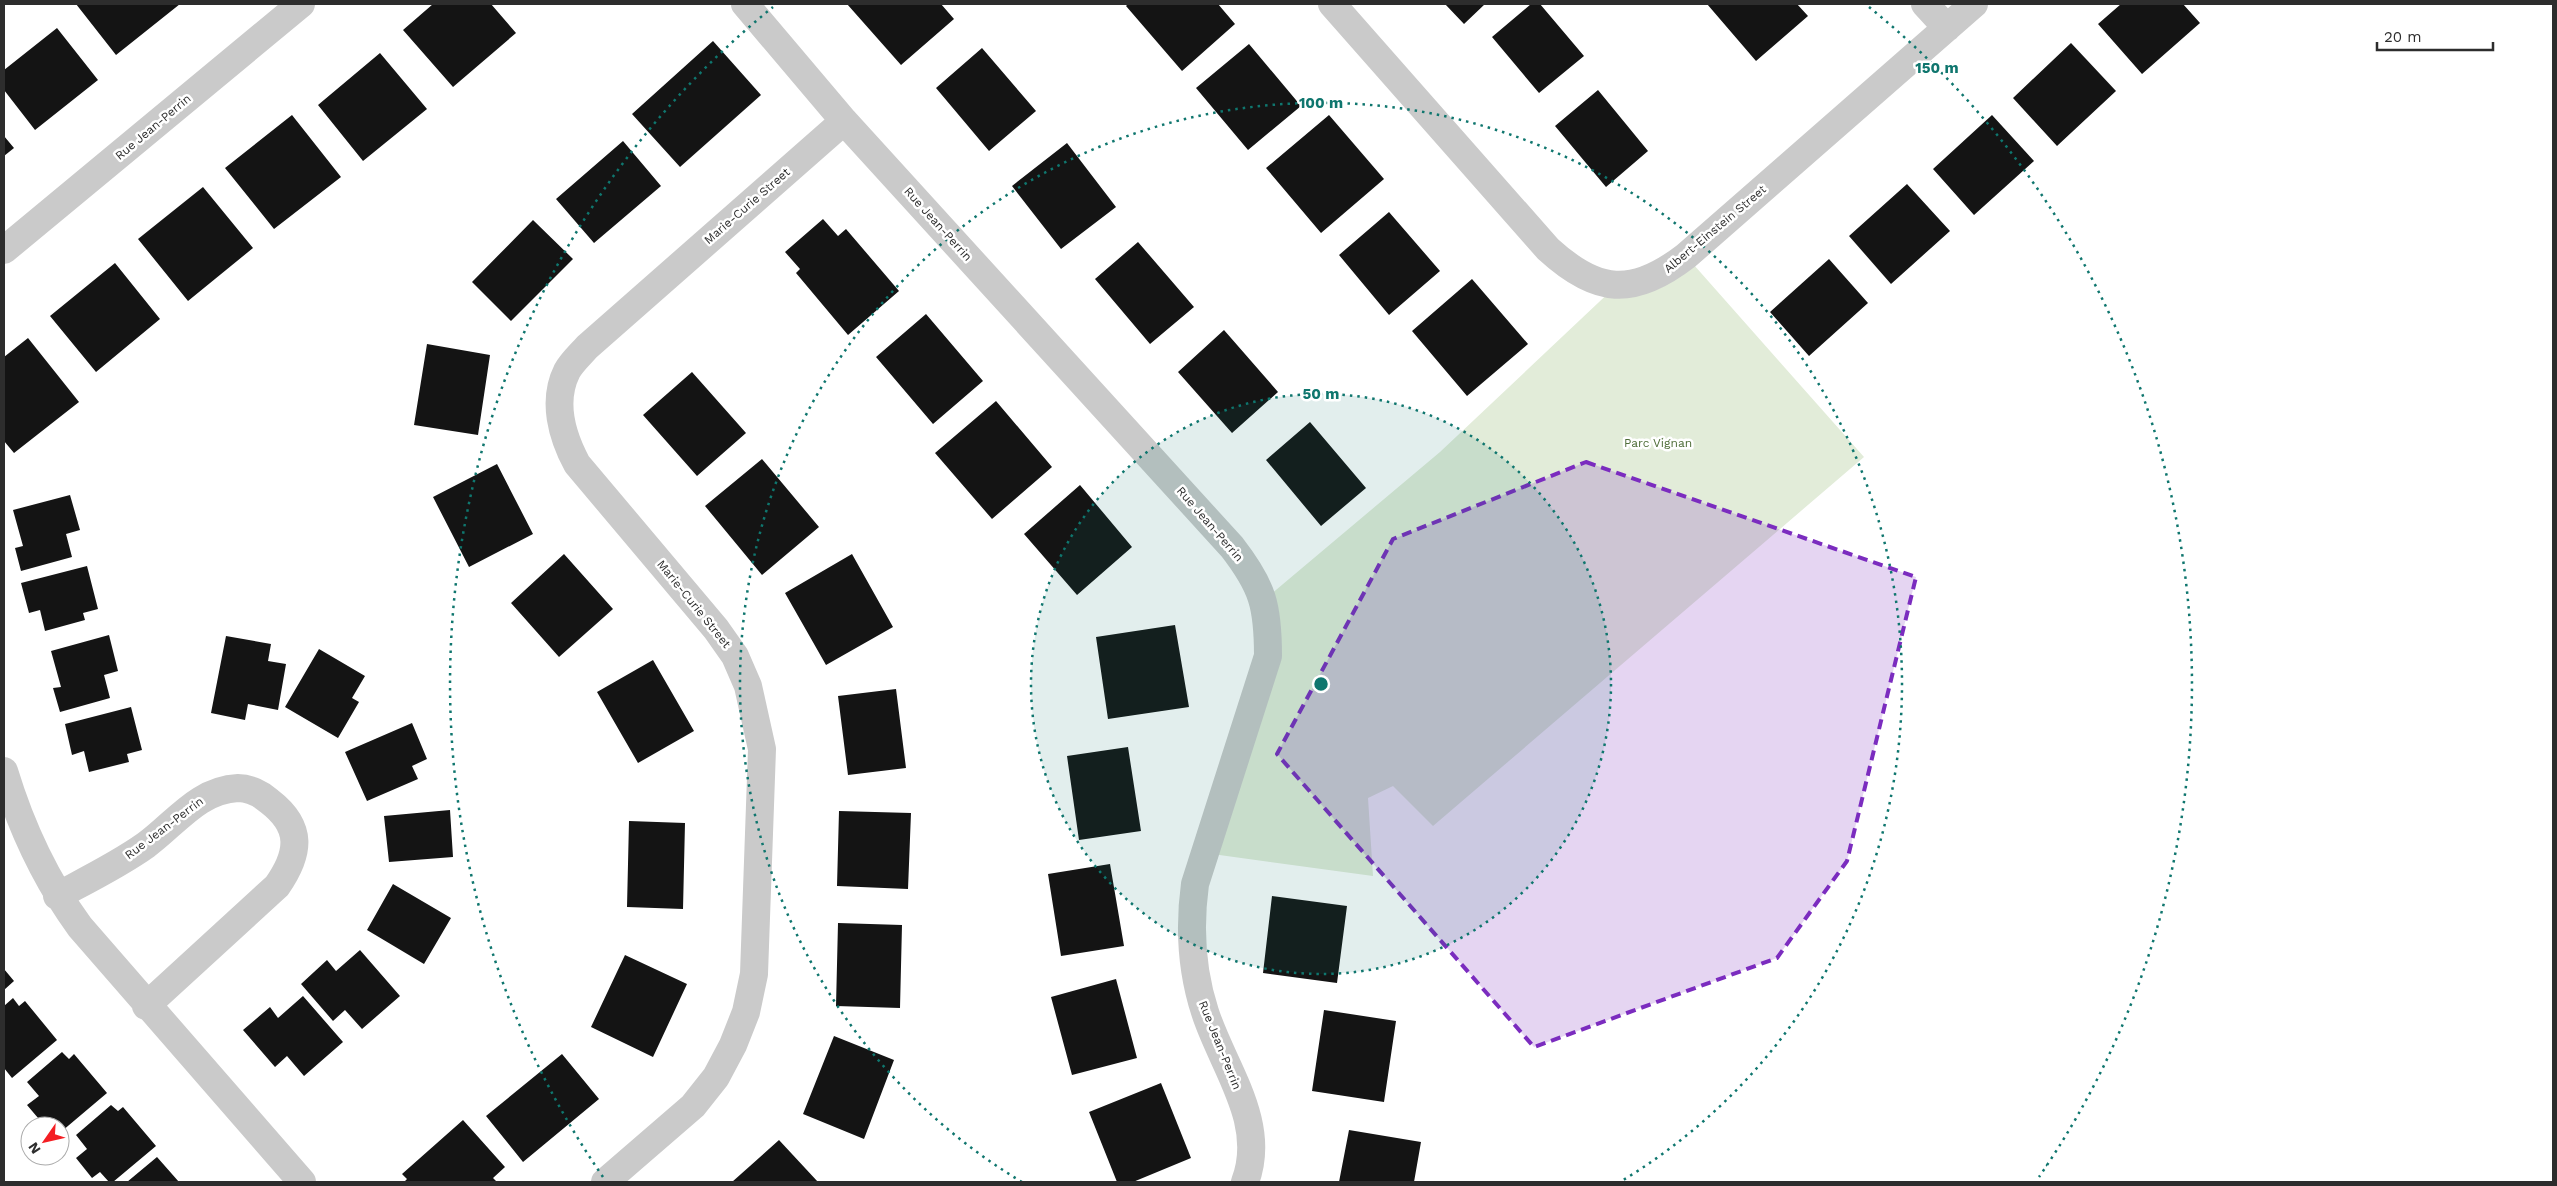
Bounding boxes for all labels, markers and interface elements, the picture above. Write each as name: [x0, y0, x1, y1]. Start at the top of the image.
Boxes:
scale bar: [2377, 20, 2493, 52]
text: 20 m: [2384, 28, 2422, 46]
text: 150 m: [1915, 59, 1959, 77]
street label: Rue Jean-Perrin: [112, 91, 194, 163]
text: 100 m: [1299, 94, 1343, 112]
street label: Marie-Curie Street: [701, 165, 793, 247]
street label: Albert-Einstein Street: [1661, 182, 1769, 276]
street label: Rue Jean-Perrin: [901, 184, 975, 264]
text: 50 m: [1303, 385, 1339, 403]
park label: Parc Vignan: [1624, 436, 1692, 450]
street label: Rue Jean-Perrin: [1174, 484, 1246, 564]
street label: Marie-Curie Street: [654, 557, 734, 651]
centre of rings: [1312, 675, 1330, 693]
street label: Rue Jean-Perrin: [122, 794, 206, 862]
street label: Rue Jean-Perrin: [1196, 999, 1244, 1091]
north arrow: [20, 1116, 70, 1166]
text: N: [25, 1139, 44, 1157]

